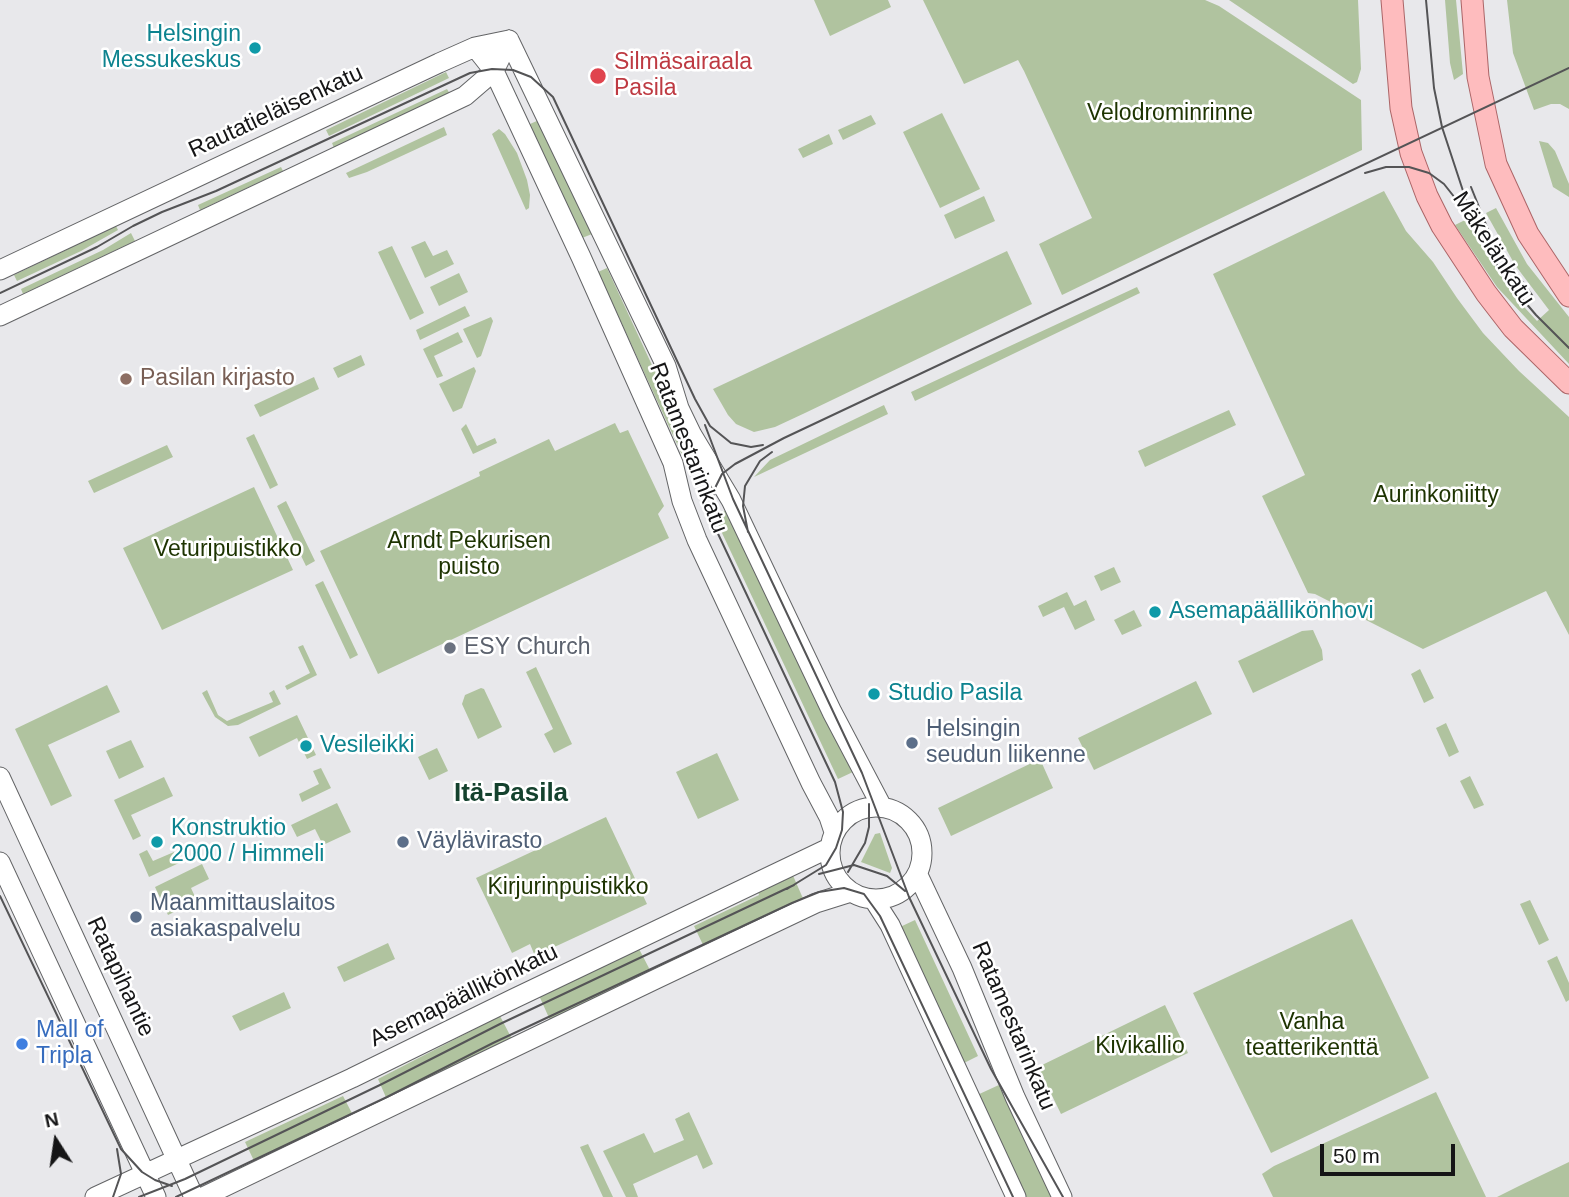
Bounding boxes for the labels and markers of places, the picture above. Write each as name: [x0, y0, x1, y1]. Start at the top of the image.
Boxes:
place label: Helsingin Messukeskus: [102, 21, 241, 75]
marker: Helsingin Messukeskus: [247, 40, 263, 56]
place label: Silmäsairaala Pasila: [614, 49, 752, 103]
marker: Silmäsairaala Pasila: [588, 66, 608, 86]
place label: Pasilan kirjasto: [140, 365, 295, 393]
marker: Pasilan kirjasto: [118, 371, 134, 387]
place label: Asemapäällikönhovi: [1169, 598, 1374, 626]
marker: Asemapäällikönhovi: [1147, 604, 1163, 620]
place label: ESY Church: [464, 634, 591, 662]
marker: ESY Church: [442, 640, 458, 656]
place label: Studio Pasila: [888, 680, 1022, 708]
marker: Studio Pasila: [866, 686, 882, 702]
place label: Helsingin seudun liikenne: [926, 716, 1086, 770]
place label: Vesileikki: [320, 732, 415, 760]
marker: Helsingin seudun liikenne: [904, 735, 920, 751]
marker: Vesileikki: [298, 738, 314, 754]
place label: Konstruktio 2000 / Himmeli: [171, 815, 324, 869]
place label: Väylävirasto: [417, 828, 542, 856]
marker: Konstruktio 2000 / Himmeli: [149, 834, 165, 850]
marker: Väylävirasto: [395, 834, 411, 850]
place label: Maanmittauslaitos asiakaspalvelu: [150, 890, 335, 944]
marker: Maanmittauslaitos asiakaspalvelu: [128, 909, 144, 925]
place label: Mall of Tripla: [36, 1017, 104, 1071]
marker: Mall of Tripla: [14, 1036, 30, 1052]

